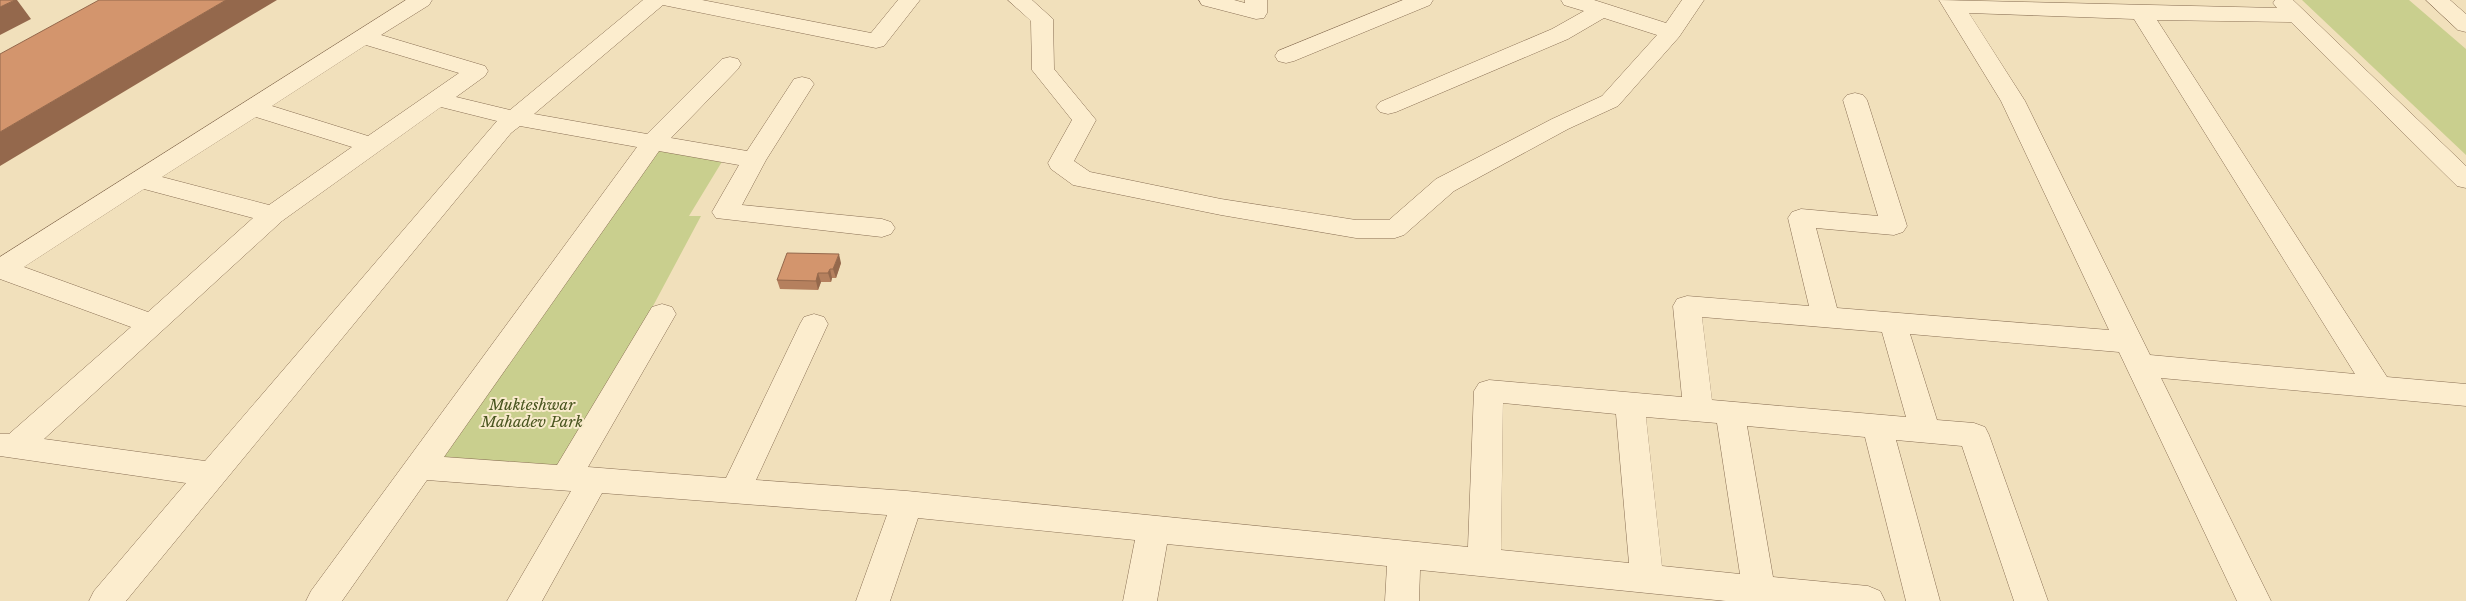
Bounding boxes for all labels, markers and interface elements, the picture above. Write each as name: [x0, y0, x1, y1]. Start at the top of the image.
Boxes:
park label: Mukteshwar Mahadev Park: [480, 395, 583, 431]

